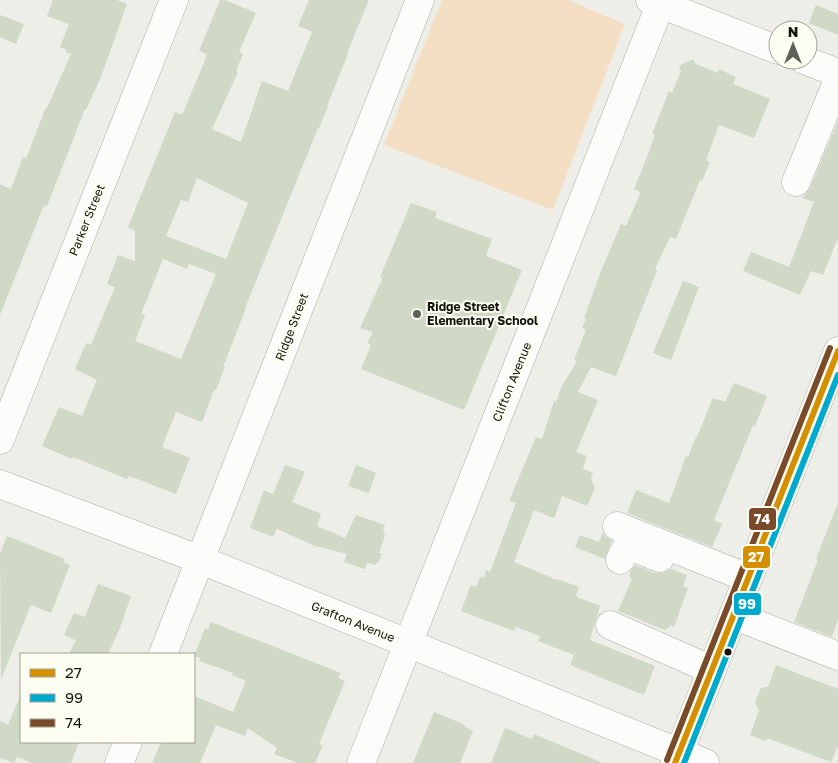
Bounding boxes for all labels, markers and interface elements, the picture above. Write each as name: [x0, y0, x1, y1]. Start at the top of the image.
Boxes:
north arrow: [768, 20, 818, 70]
text: N: [788, 23, 798, 40]
street label: Parker Street: [65, 182, 108, 258]
street label: Ridge Street: [272, 291, 311, 363]
place label: Ridge Street Elementary School: [427, 299, 538, 328]
marker: Ridge Street Elementary School: [411, 308, 423, 320]
street label: Clifton Avenue: [489, 340, 534, 424]
line badge: 74: [748, 507, 777, 531]
text: 74: [754, 510, 770, 527]
line badge: 27: [742, 545, 771, 569]
text: 27: [748, 548, 764, 565]
line badge: 99: [733, 592, 762, 616]
text: 99: [738, 595, 756, 612]
street label: Grafton Avenue: [309, 598, 397, 645]
unlabelled marker: [723, 647, 733, 657]
legend: [20, 653, 195, 743]
text: 27: [65, 663, 82, 681]
text: 99: [65, 688, 83, 706]
text: 74: [65, 713, 82, 731]

